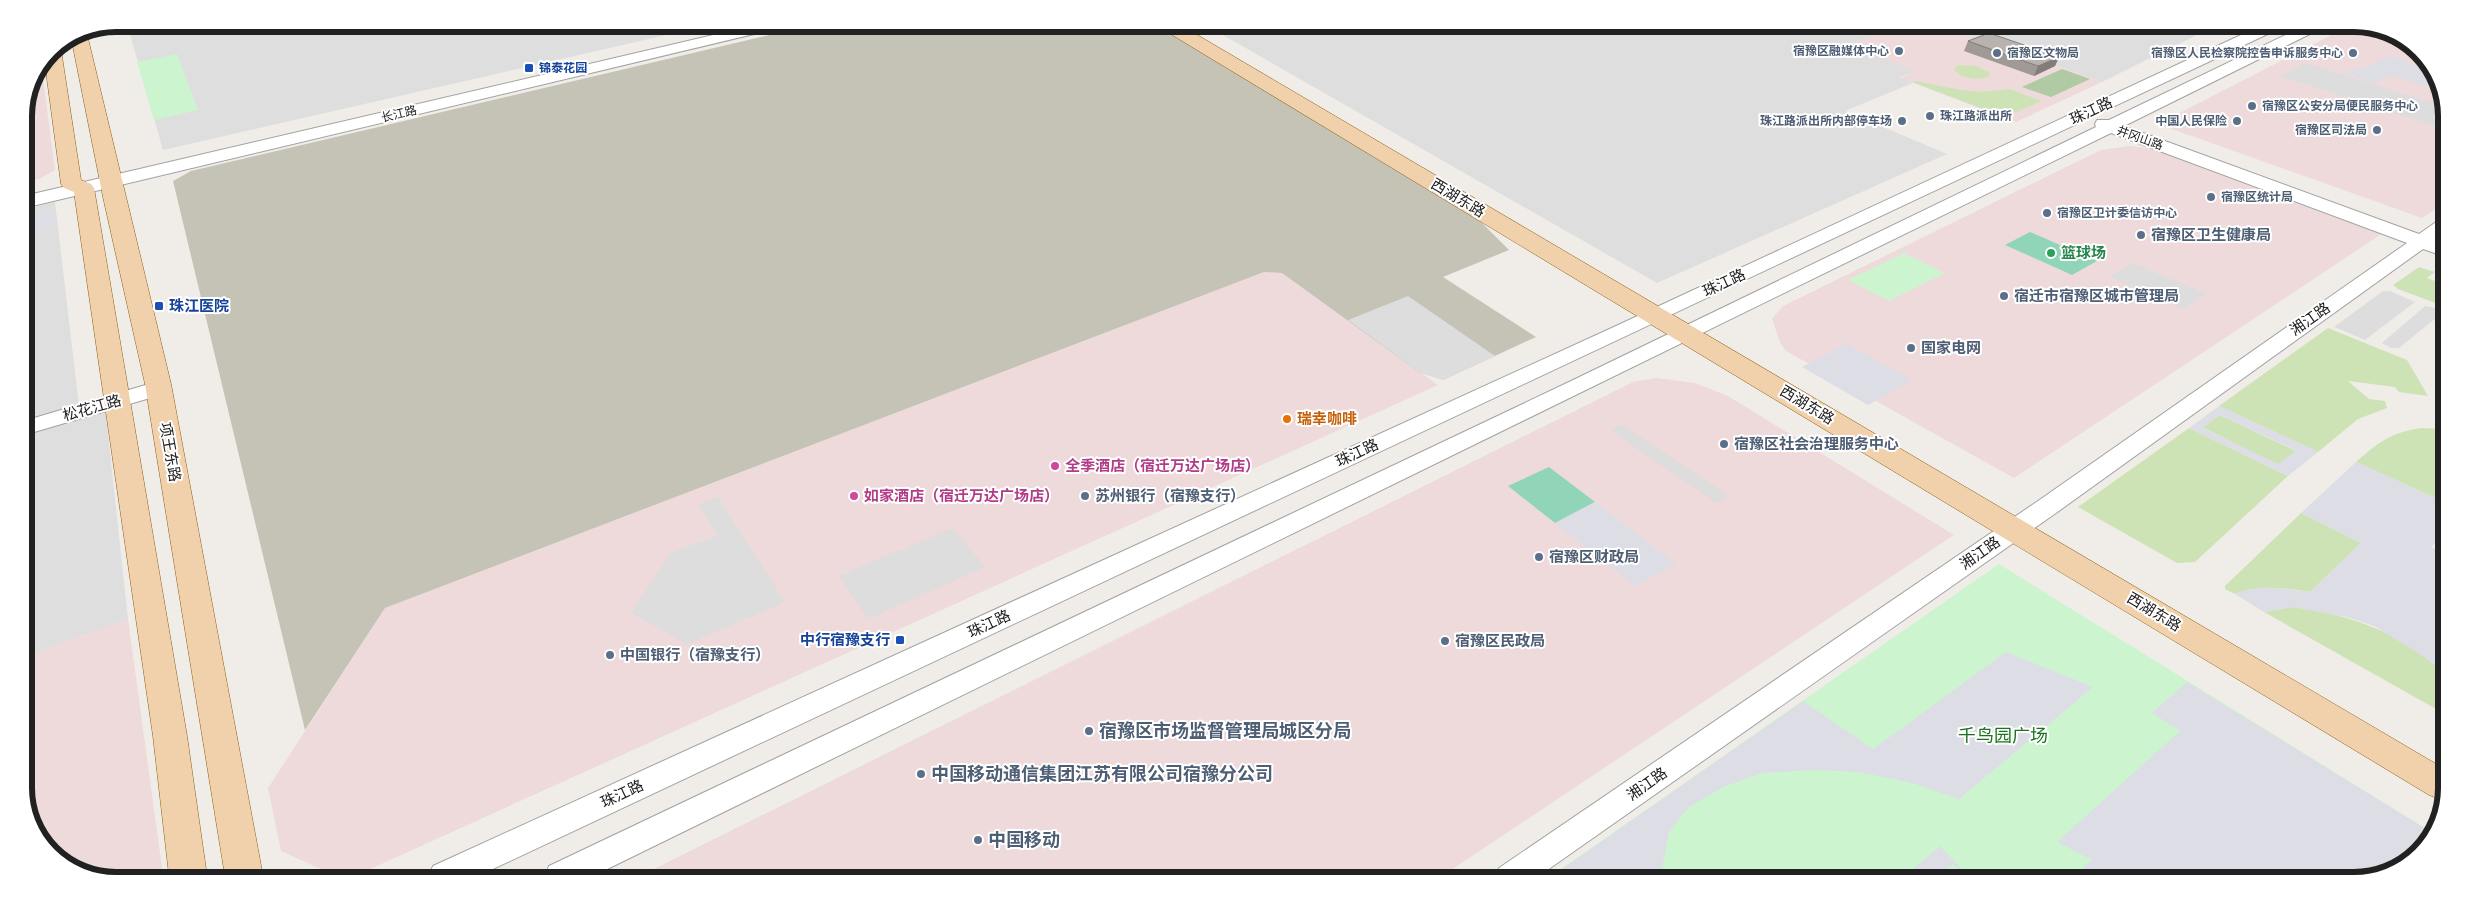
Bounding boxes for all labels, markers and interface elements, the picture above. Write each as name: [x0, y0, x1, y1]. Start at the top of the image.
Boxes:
place label: 宿豫区融媒体中心: [1793, 43, 1889, 58]
marker: 宿豫区融媒体中心: [1893, 45, 1905, 57]
place label: 宿豫区文物局: [2007, 45, 2079, 60]
place label: 宿豫区人民检察院控告申诉服务中心: [2151, 45, 2343, 60]
marker: 宿豫区文物局: [1991, 47, 2003, 59]
marker: 宿豫区人民检察院控告申诉服务中心: [2347, 47, 2359, 59]
place label: 锦泰花园: [539, 60, 587, 75]
marker: 锦泰花园: [523, 62, 535, 74]
street label: 珠江路: [2066, 92, 2115, 129]
place label: 宿豫区公安分局便民服务中心: [2262, 98, 2418, 113]
marker: 宿豫区公安分局便民服务中心: [2246, 100, 2258, 112]
street label: 长江路: [380, 102, 418, 125]
place label: 珠江路派出所: [1940, 108, 2012, 123]
marker: 珠江路派出所: [1924, 110, 1936, 122]
place label: 珠江路派出所内部停车场: [1760, 113, 1892, 128]
place label: 中国人民保险: [2155, 113, 2227, 128]
marker: 珠江路派出所内部停车场: [1896, 115, 1908, 127]
marker: 中国人民保险: [2231, 115, 2243, 127]
street label: 井冈山路: [2115, 122, 2165, 153]
place label: 宿豫区司法局: [2295, 122, 2367, 137]
marker: 宿豫区司法局: [2371, 124, 2383, 136]
street label: 西湖东路: [1428, 174, 1489, 221]
place label: 宿豫区统计局: [2221, 189, 2293, 204]
marker: 宿豫区统计局: [2205, 191, 2217, 203]
place label: 宿豫区卫计委信访中心: [2057, 205, 2177, 220]
marker: 宿豫区卫计委信访中心: [2041, 207, 2053, 219]
place label: 宿豫区卫生健康局: [2151, 225, 2271, 244]
marker: 宿豫区卫生健康局: [2135, 229, 2147, 241]
place label: 篮球场: [2061, 243, 2106, 262]
marker: 篮球场: [2045, 247, 2057, 259]
street label: 珠江路: [1699, 264, 1748, 301]
place label: 宿迁市宿豫区城市管理局: [2014, 286, 2179, 305]
marker: 宿迁市宿豫区城市管理局: [1998, 290, 2010, 302]
place label: 珠江医院: [169, 296, 229, 315]
street label: 湘江路: [2286, 298, 2334, 339]
marker: 珠江医院: [153, 300, 165, 312]
place label: 国家电网: [1921, 338, 1981, 357]
marker: 国家电网: [1905, 342, 1917, 354]
street label: 西湖东路: [1777, 381, 1838, 428]
street label: 松花江路: [60, 390, 123, 425]
place label: 瑞幸咖啡: [1297, 409, 1357, 428]
marker: 瑞幸咖啡: [1281, 413, 1293, 425]
street label: 项王东路: [156, 421, 185, 483]
street label: 珠江路: [1332, 434, 1381, 471]
place label: 宿豫区社会治理服务中心: [1734, 434, 1899, 453]
marker: 宿豫区社会治理服务中心: [1718, 438, 1730, 450]
place label: 全季酒店（宿迁万达广场店）: [1065, 456, 1260, 475]
marker: 全季酒店（宿迁万达广场店）: [1049, 460, 1061, 472]
place label: 如家酒店（宿迁万达广场店）: [864, 486, 1059, 505]
place label: 苏州银行（宿豫支行）: [1095, 486, 1245, 505]
marker: 如家酒店（宿迁万达广场店）: [848, 490, 860, 502]
marker: 苏州银行（宿豫支行）: [1079, 490, 1091, 502]
street label: 湘江路: [1956, 532, 2004, 573]
place label: 宿豫区财政局: [1549, 547, 1639, 566]
marker: 宿豫区财政局: [1533, 551, 1545, 563]
street label: 西湖东路: [2124, 588, 2185, 635]
street label: 珠江路: [964, 605, 1013, 642]
place label: 中行宿豫支行: [800, 630, 890, 649]
place label: 宿豫区民政局: [1455, 631, 1545, 650]
marker: 中行宿豫支行: [894, 634, 906, 646]
marker: 宿豫区民政局: [1439, 635, 1451, 647]
place label: 中国银行（宿豫支行）: [620, 645, 770, 664]
marker: 中国银行（宿豫支行）: [604, 649, 616, 661]
place label: 宿豫区市场监督管理局城区分局: [1099, 720, 1351, 741]
marker: 宿豫区市场监督管理局城区分局: [1083, 725, 1095, 737]
park label: 千鸟园广场: [1958, 725, 2048, 746]
place label: 中国移动通信集团江苏有限公司宿豫分公司: [931, 763, 1273, 784]
street label: 湘江路: [1623, 763, 1671, 804]
marker: 中国移动通信集团江苏有限公司宿豫分公司: [915, 768, 927, 780]
street label: 珠江路: [597, 775, 646, 812]
place label: 中国移动: [988, 829, 1060, 850]
marker: 中国移动: [972, 834, 984, 846]

